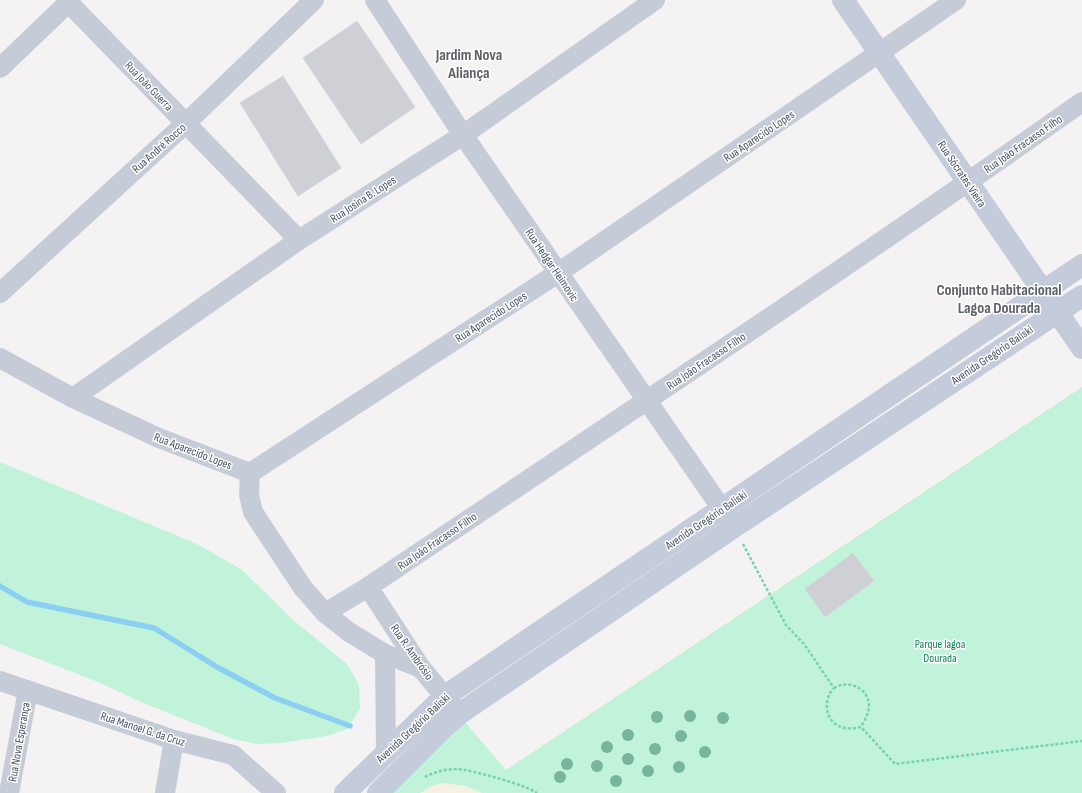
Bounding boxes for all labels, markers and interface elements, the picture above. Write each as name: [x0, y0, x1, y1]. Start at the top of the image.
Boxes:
district label: Jardim Nova Aliança: [435, 46, 502, 83]
street label: Rua João Guerra: [121, 58, 176, 115]
street label: Rua Aparecido Lopes: [721, 107, 798, 166]
street label: Rua João Fracasso Filho: [981, 112, 1065, 177]
street label: Rua André Rocco: [129, 120, 189, 177]
street label: Rua Sócrates Vieira: [934, 138, 990, 211]
street label: Rua Josina B. Lopes: [328, 173, 399, 226]
street label: Rua Hedgar Heimovic: [522, 226, 582, 305]
district label: Conjunto Habitacional Lagoa Dourada: [936, 281, 1062, 318]
street label: Rua Aparecido Lopes: [453, 289, 530, 346]
street label: Avenida Gregório Baliski: [948, 322, 1036, 389]
street label: Rua João Fracasso Filho: [664, 329, 749, 393]
street label: Rua Aparecido Lopes: [152, 430, 234, 473]
street label: Avenida Gregório Baliski: [662, 487, 750, 554]
street label: Rua João Fracasso Filho: [395, 509, 480, 573]
street label: Rua R. Ambrósio: [387, 622, 436, 683]
park label: Parque lagoa Dourada: [915, 637, 966, 666]
street label: Avenida Gregório Baliski: [373, 690, 453, 767]
street label: Rua Nova Esperança: [5, 701, 34, 783]
street label: Rua Manoel G. da Cruz: [99, 709, 188, 750]

